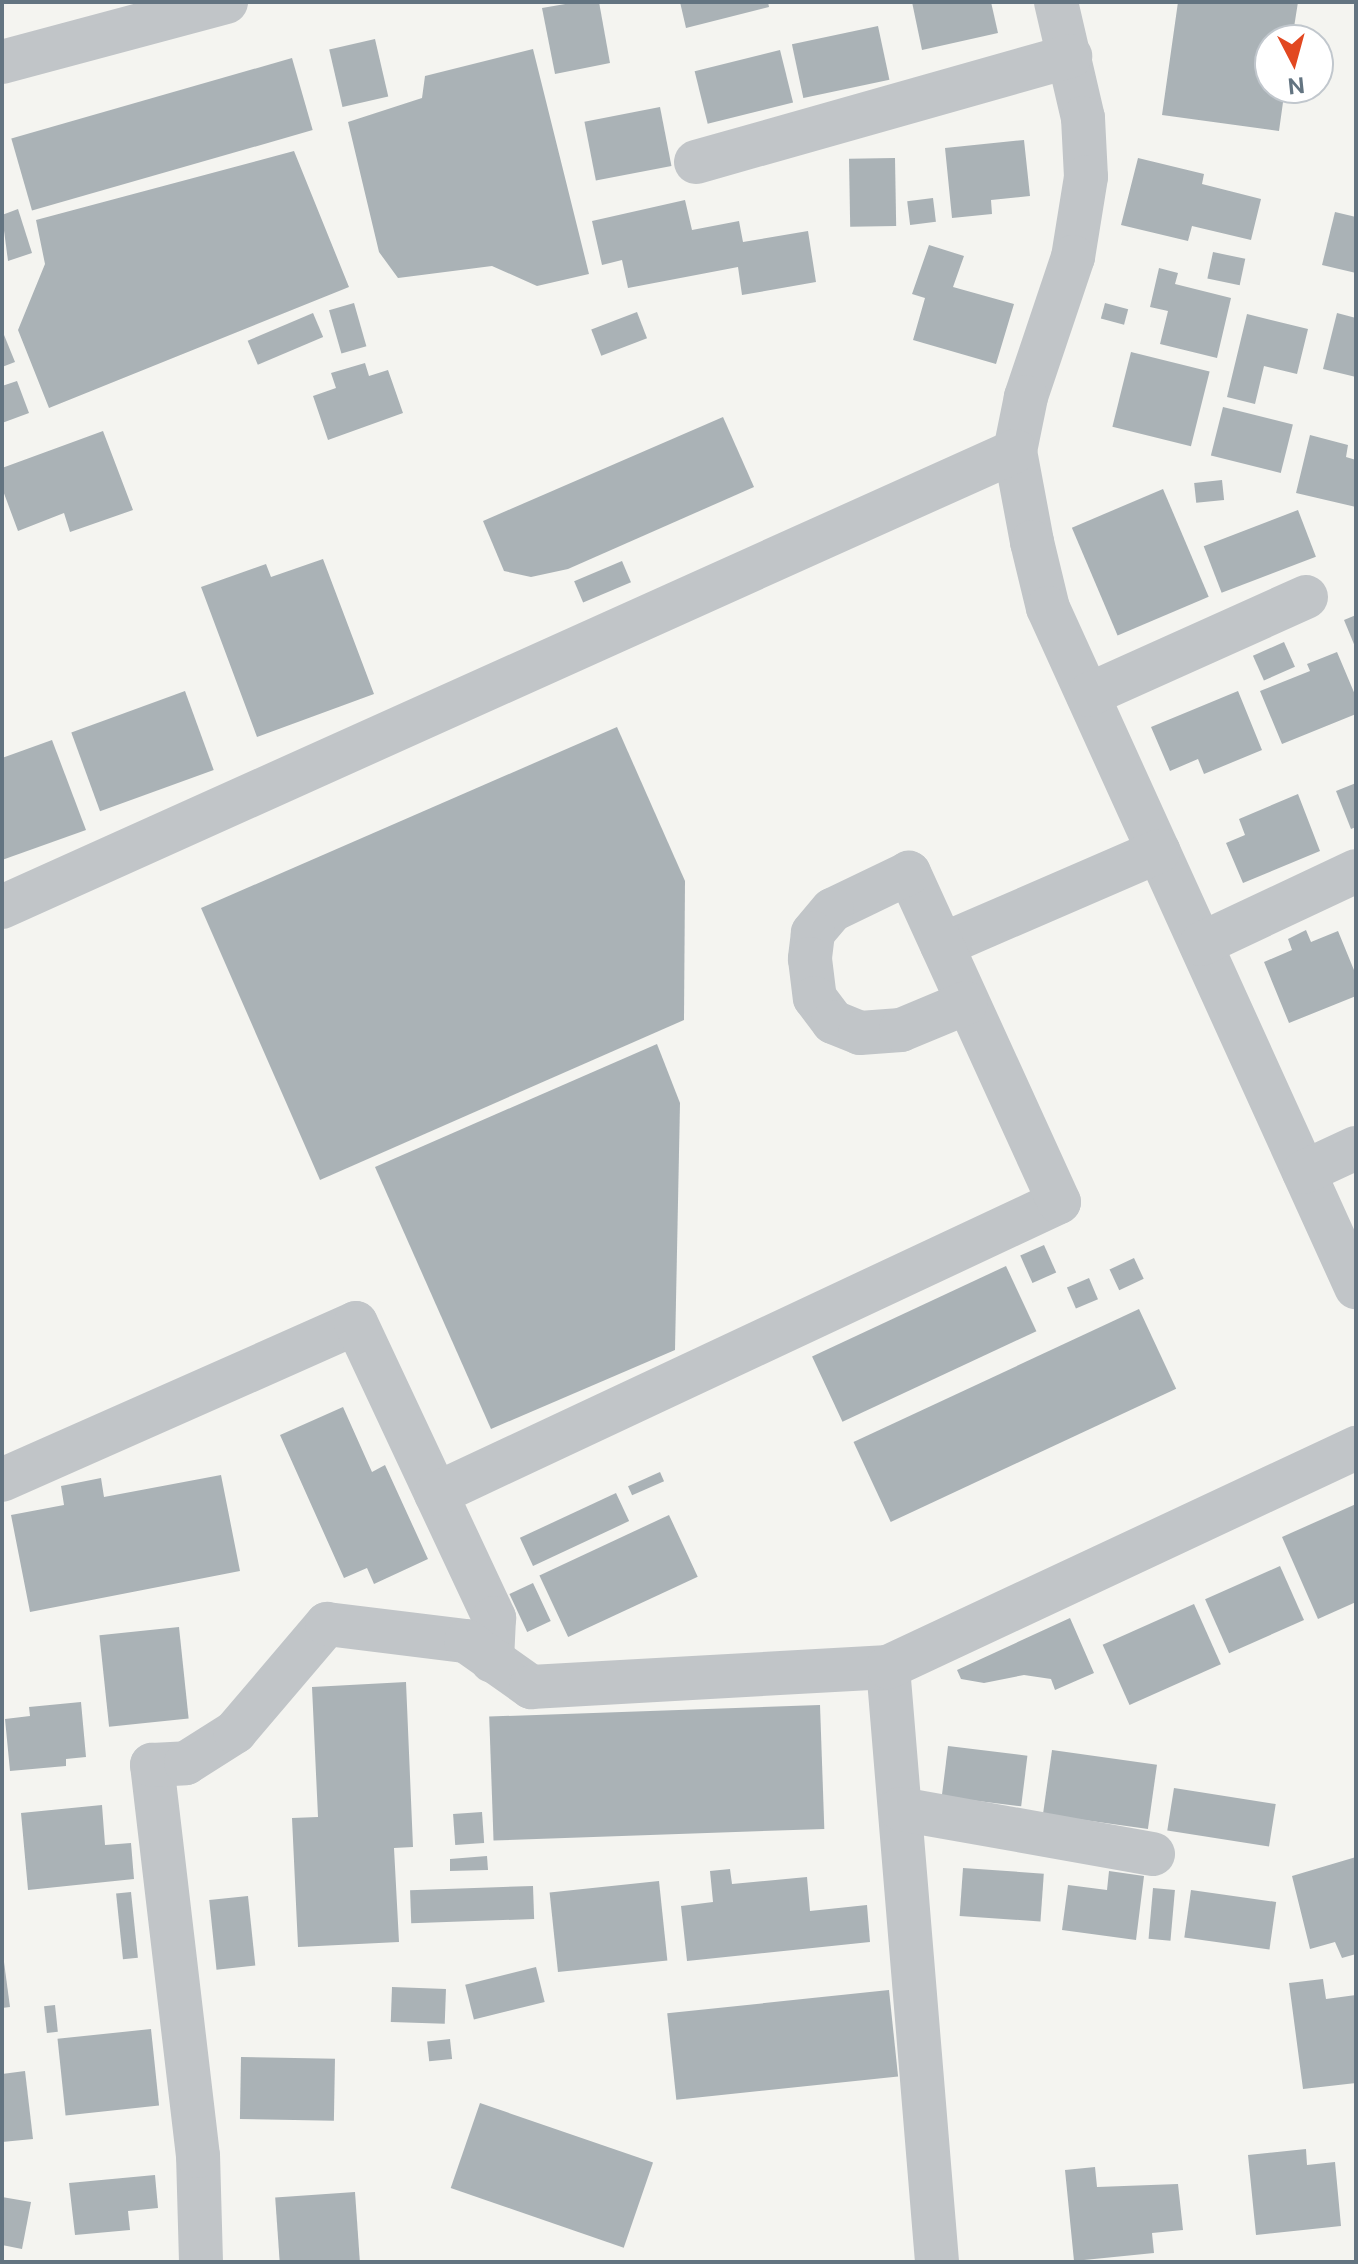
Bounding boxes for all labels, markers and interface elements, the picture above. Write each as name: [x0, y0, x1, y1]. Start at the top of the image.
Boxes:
north arrow: [1254, 24, 1334, 104]
text: N: [1286, 72, 1306, 100]

